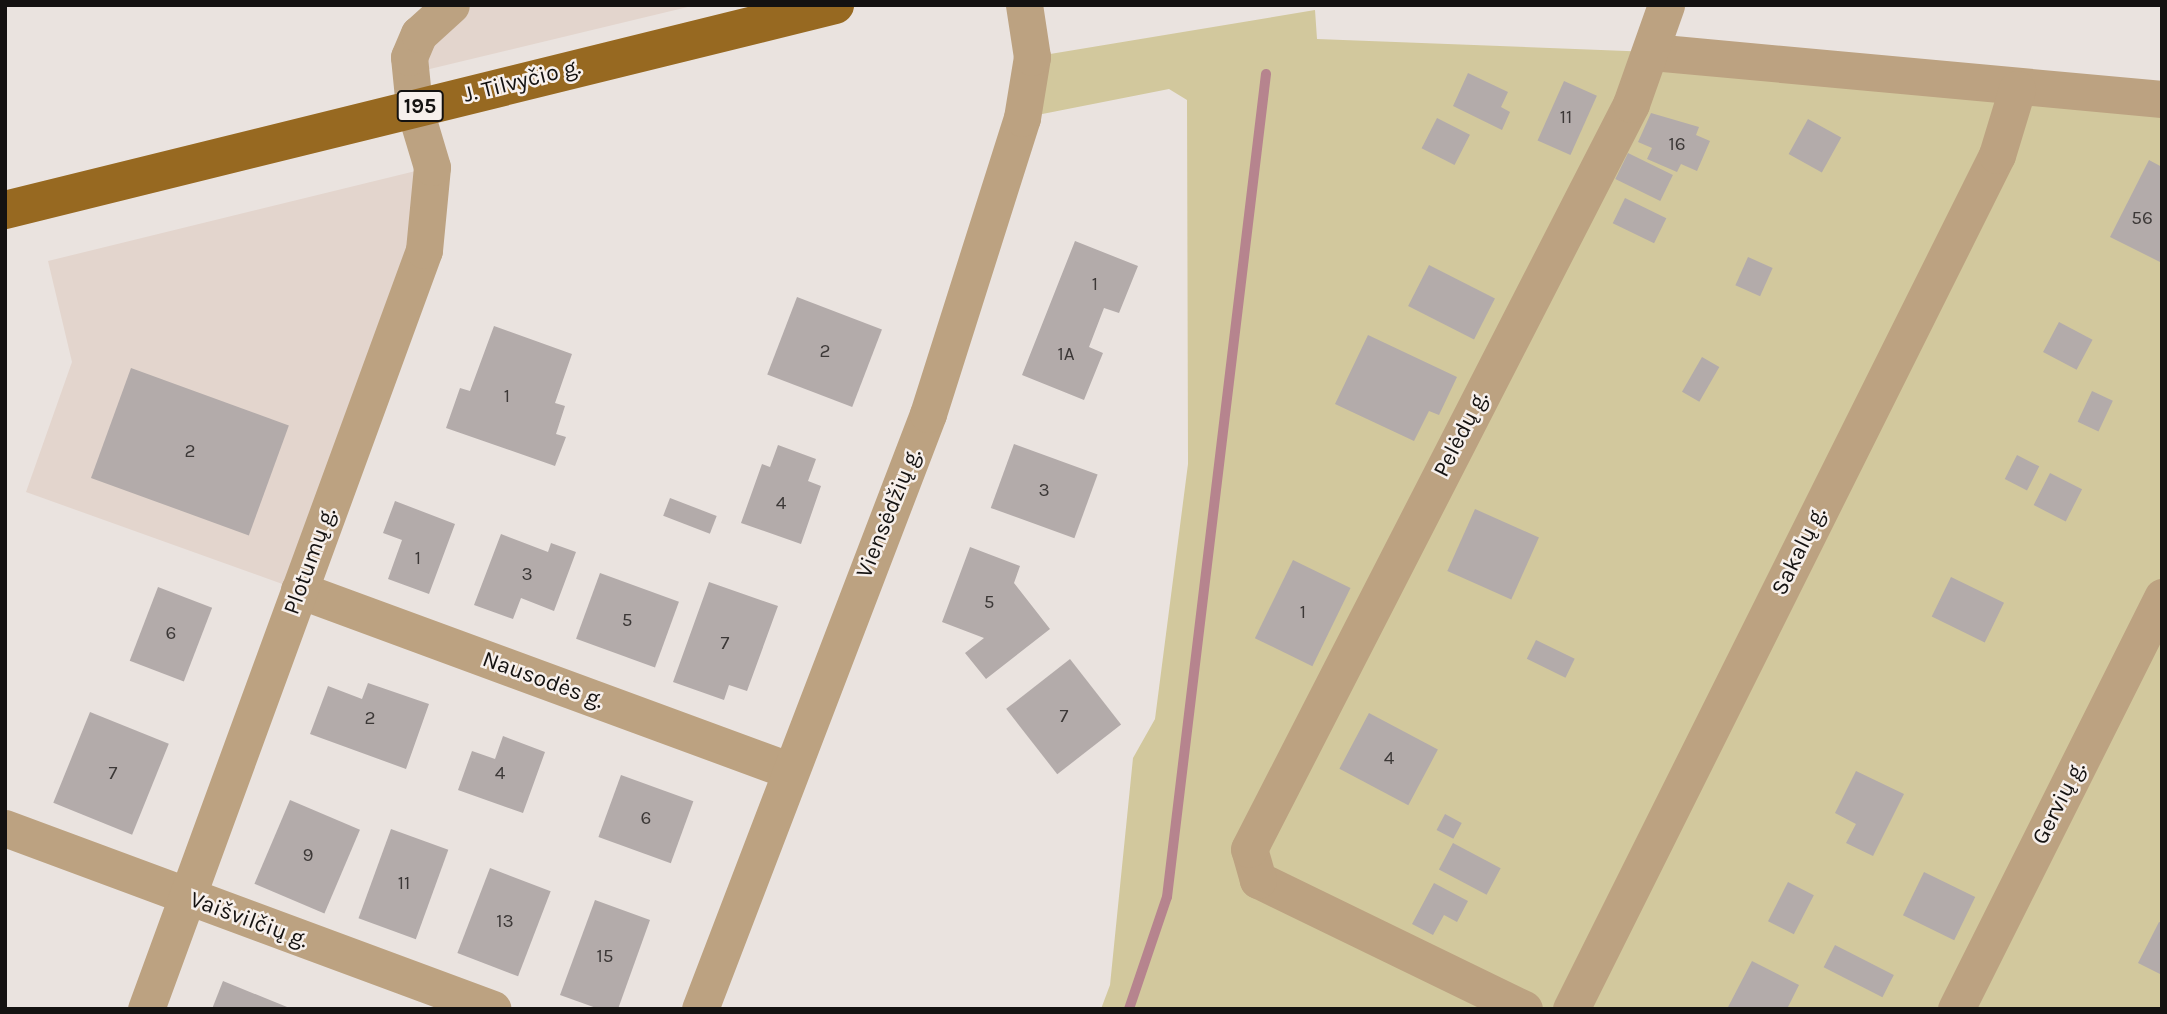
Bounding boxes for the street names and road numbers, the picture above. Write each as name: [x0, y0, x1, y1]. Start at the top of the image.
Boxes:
street label: J. Tilvyčio g.: [461, 53, 583, 109]
road number: 195: [396, 88, 444, 124]
street label: Pelėdų g.: [1428, 386, 1494, 482]
street label: Viensėdžių g.: [850, 444, 928, 582]
street label: Sakalų g.: [1766, 502, 1832, 600]
street label: Plotumų g.: [278, 504, 342, 618]
street label: Nausodės g.: [479, 645, 607, 715]
street label: Gervių g.: [2026, 757, 2092, 849]
street label: Vaišvilčių g.: [186, 886, 312, 954]

